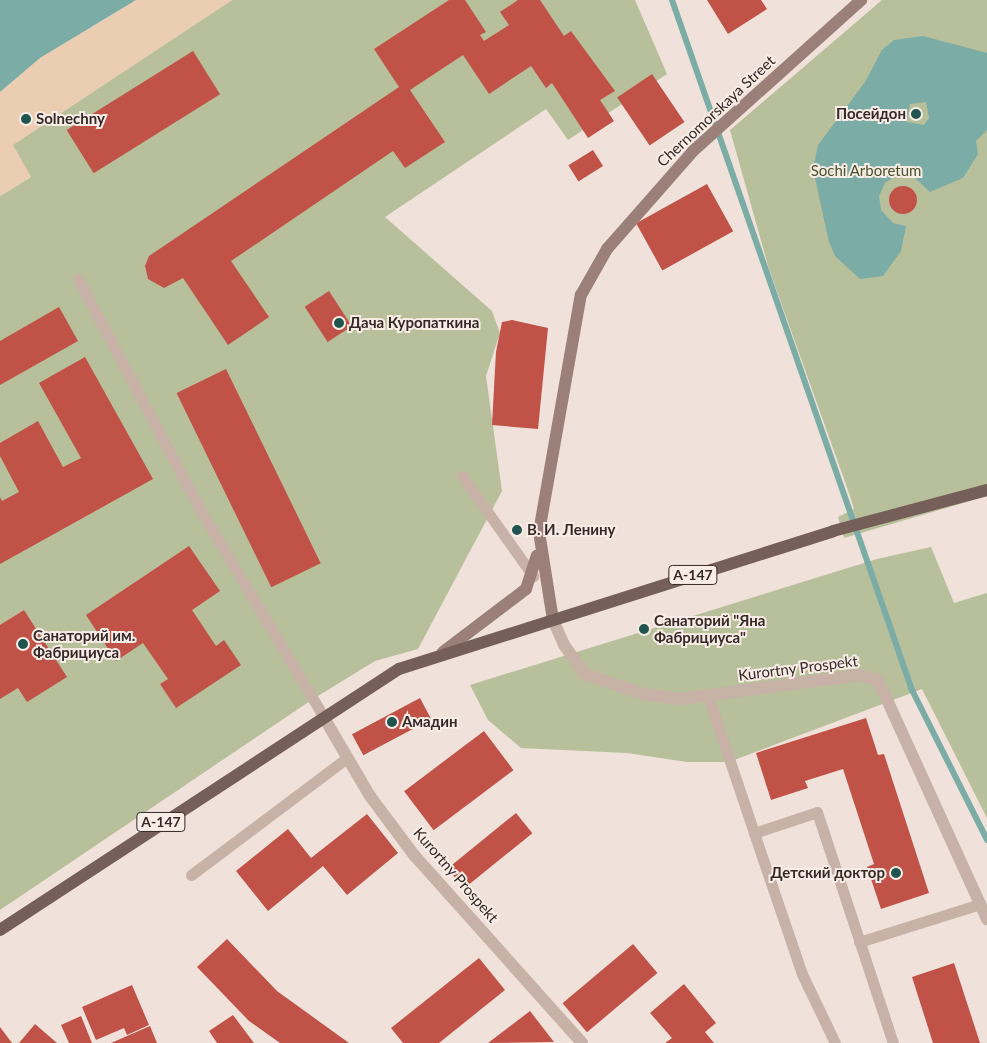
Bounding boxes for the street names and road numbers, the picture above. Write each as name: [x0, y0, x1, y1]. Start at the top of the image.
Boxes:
street label: Chernomorskaya Street: [653, 52, 779, 170]
road number: А-147: [668, 564, 718, 586]
street label: Kurortny Prospekt: [737, 652, 859, 684]
road number: А-147: [136, 810, 186, 834]
street label: Kurortny Prospekt: [410, 824, 502, 926]

